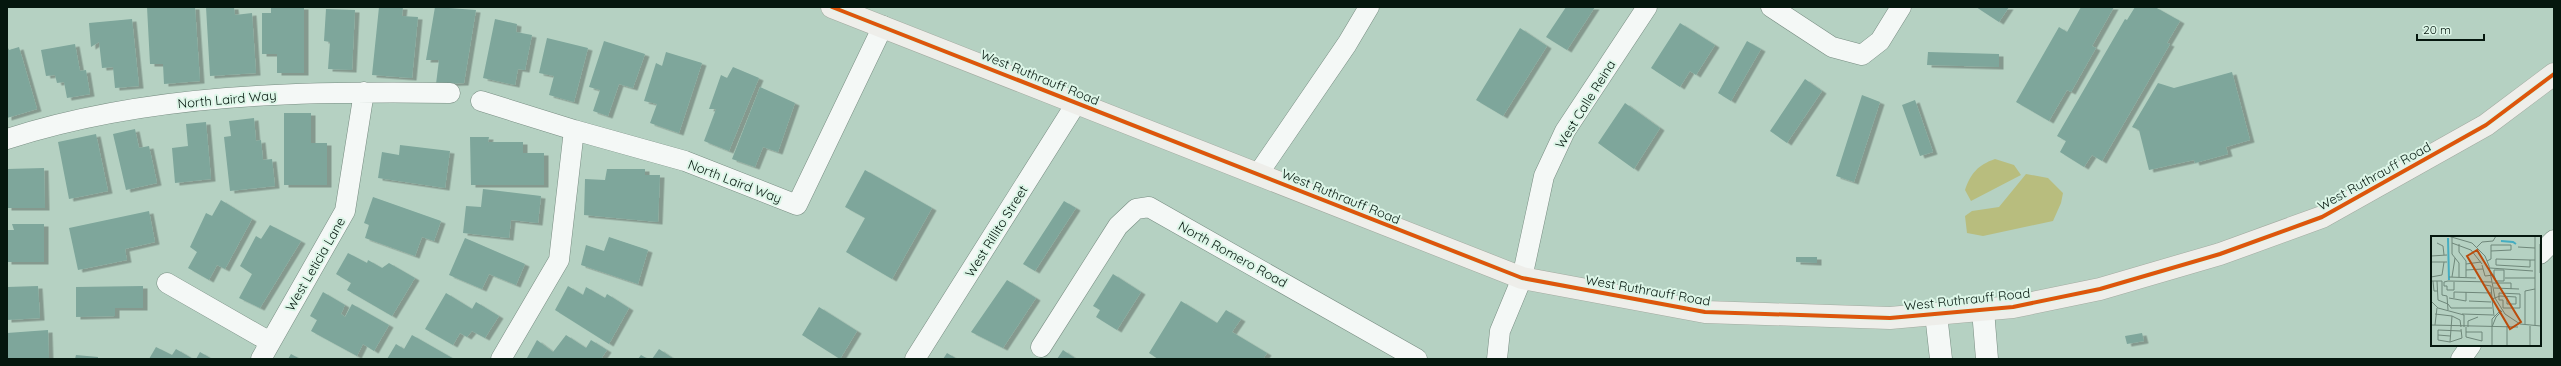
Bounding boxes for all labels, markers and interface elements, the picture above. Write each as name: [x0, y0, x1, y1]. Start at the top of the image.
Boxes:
scale bar: [2417, 16, 2484, 42]
text: 20 m: [2423, 22, 2451, 37]
street label: West Ruthrauff Road: [978, 46, 1102, 108]
street label: West Calle Reina: [1551, 57, 1619, 151]
street label: North Laird Way: [177, 87, 277, 111]
street label: West Ruthrauff Road: [2315, 138, 2433, 214]
street label: North Laird Way: [686, 156, 784, 206]
street label: West Ruthrauff Road: [1279, 165, 1403, 227]
street label: West Rillito Street: [961, 182, 1031, 280]
street label: West Leticia Lane: [282, 214, 348, 314]
street label: North Romero Road: [1176, 217, 1290, 291]
inset map: [2431, 236, 2541, 346]
street label: West Ruthrauff Road: [1584, 271, 1712, 309]
street label: West Ruthrauff Road: [1903, 284, 2031, 314]

